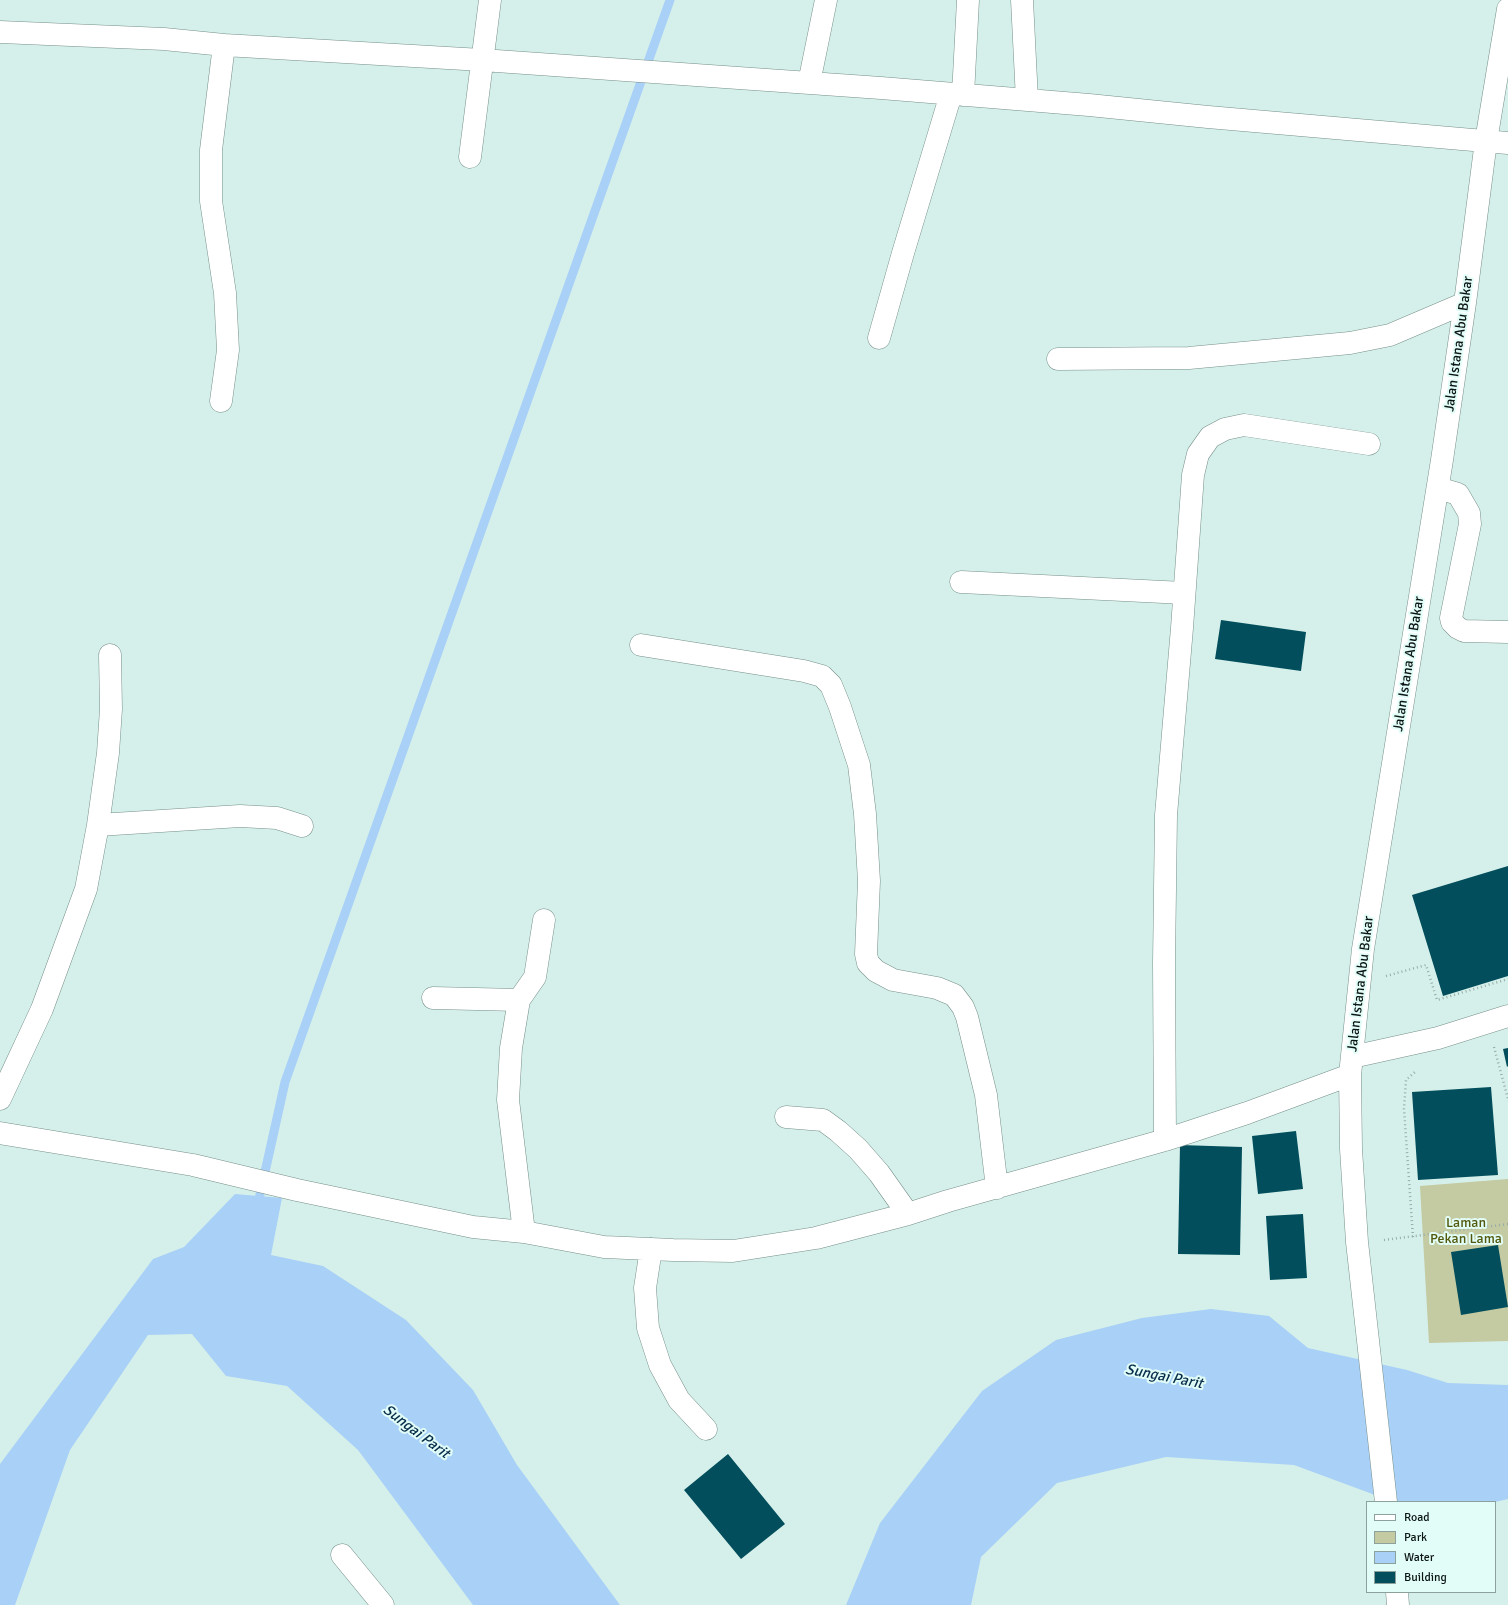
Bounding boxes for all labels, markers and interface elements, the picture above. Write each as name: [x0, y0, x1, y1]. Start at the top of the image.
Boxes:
street label: Jalan Istana Abu Bakar: [1441, 275, 1477, 413]
street label: Jalan Istana Abu Bakar: [1390, 595, 1428, 733]
street label: Jalan Istana Abu Bakar: [1344, 915, 1378, 1053]
park label: Laman Pekan Lama: [1430, 1215, 1502, 1248]
water label: Sungai Parit: [1124, 1361, 1204, 1393]
water label: Sungai Parit: [379, 1401, 453, 1463]
legend: [1366, 1501, 1496, 1593]
text: Road: [1404, 1510, 1430, 1525]
text: Park: [1404, 1530, 1427, 1545]
text: Water: [1404, 1550, 1434, 1565]
text: Building: [1404, 1570, 1447, 1585]

